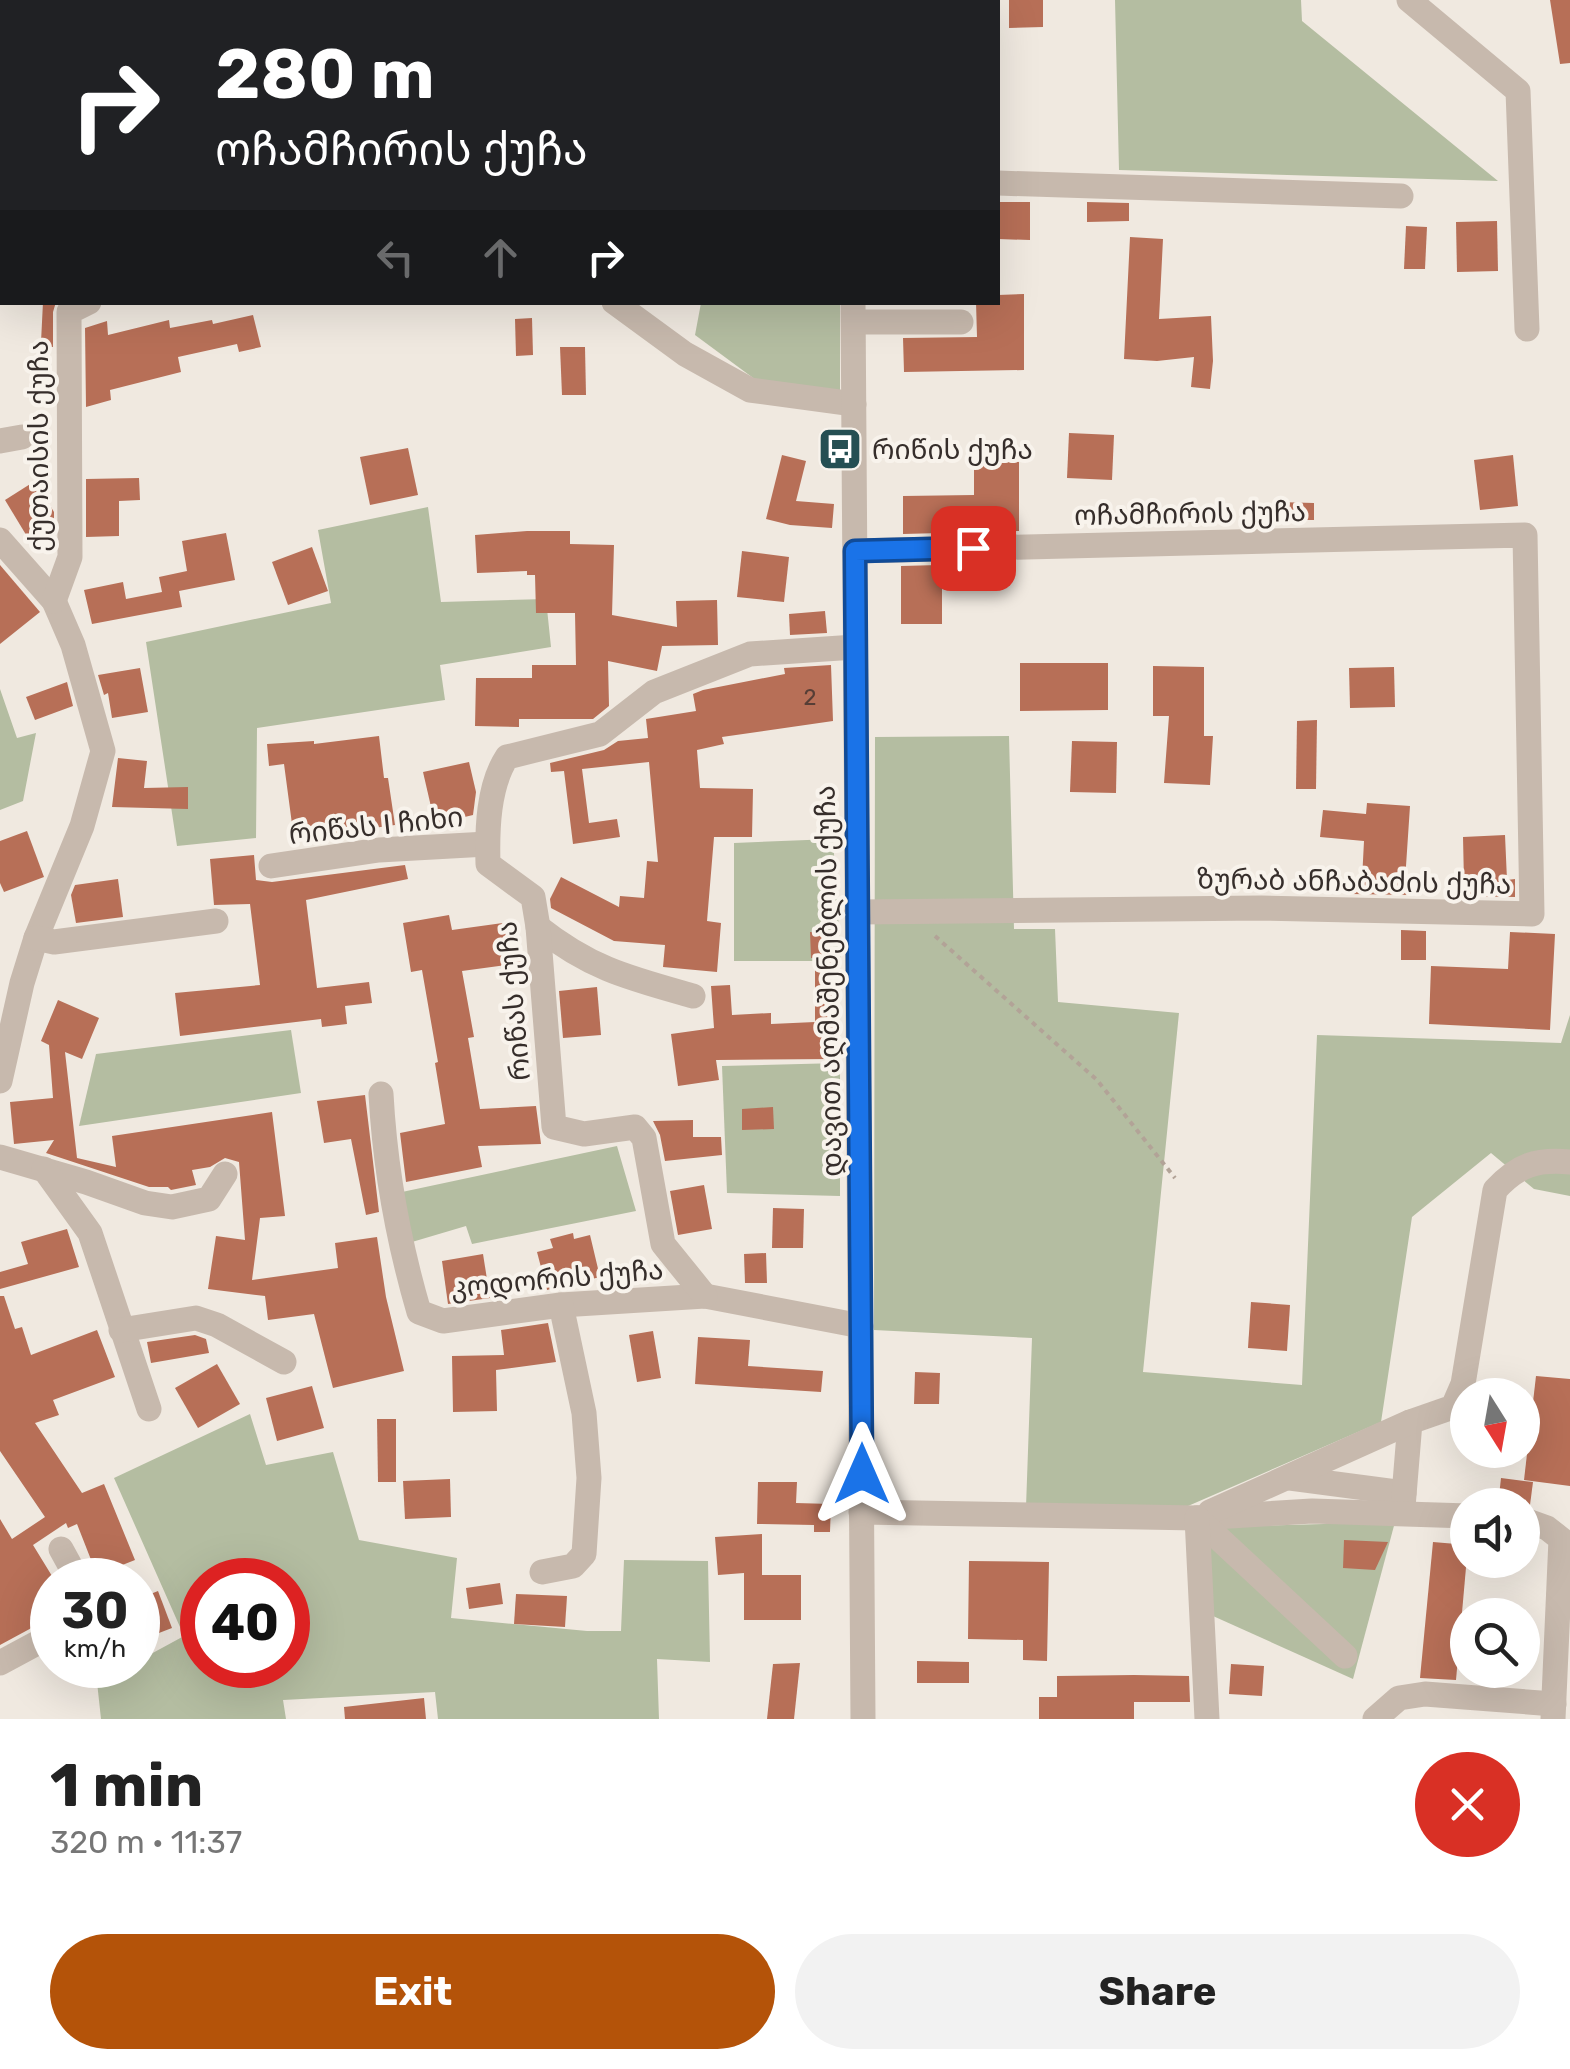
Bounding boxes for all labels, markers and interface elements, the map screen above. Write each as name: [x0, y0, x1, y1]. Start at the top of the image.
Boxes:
text: 280 m: [215, 33, 435, 116]
icon: right: [50, 40, 180, 170]
text: ოჩამჩირის ქუჩა: [215, 123, 588, 176]
icon: left: [368, 230, 423, 285]
icon: ahead: [473, 230, 528, 285]
icon: right: [578, 230, 633, 285]
street label: ქუთაისის ქუჩა: [22, 340, 55, 552]
bus stop icon: რიწის ქუჩა: [817, 426, 863, 472]
place label: რიწის ქუჩა: [872, 433, 1033, 466]
street label: ოჩამჩირის ქუჩა: [1074, 495, 1306, 532]
pin: [931, 506, 1016, 591]
icon: arrive: [946, 521, 1001, 576]
house number: 2: [804, 684, 816, 711]
street label: დავით აღმაშენებლის ქუჩა: [809, 785, 848, 1177]
street label: რიწას I ჩიხი: [287, 800, 465, 851]
street label: ზურაბ ანჩაბაძის ქუჩა: [1196, 862, 1512, 901]
street label: რიწას ქუჩა: [490, 920, 537, 1082]
street label: კოდორის ქუჩა: [449, 1253, 665, 1304]
north arrow: [1450, 1378, 1540, 1468]
map controls: [1450, 1378, 1540, 1688]
position arrow: [810, 1422, 914, 1526]
button: sound: [1450, 1488, 1540, 1578]
speed limit sign: 40: [180, 1558, 310, 1688]
text: 30: [62, 1581, 128, 1641]
button: search: [1450, 1598, 1540, 1688]
text: km/h: [64, 1634, 126, 1663]
text: 1 min: [50, 1750, 203, 1821]
button: close: [1415, 1752, 1520, 1857]
text: 320 m · 11:37: [50, 1823, 242, 1861]
button: Exit: [50, 1934, 775, 2049]
button: Share: [795, 1934, 1520, 2049]

